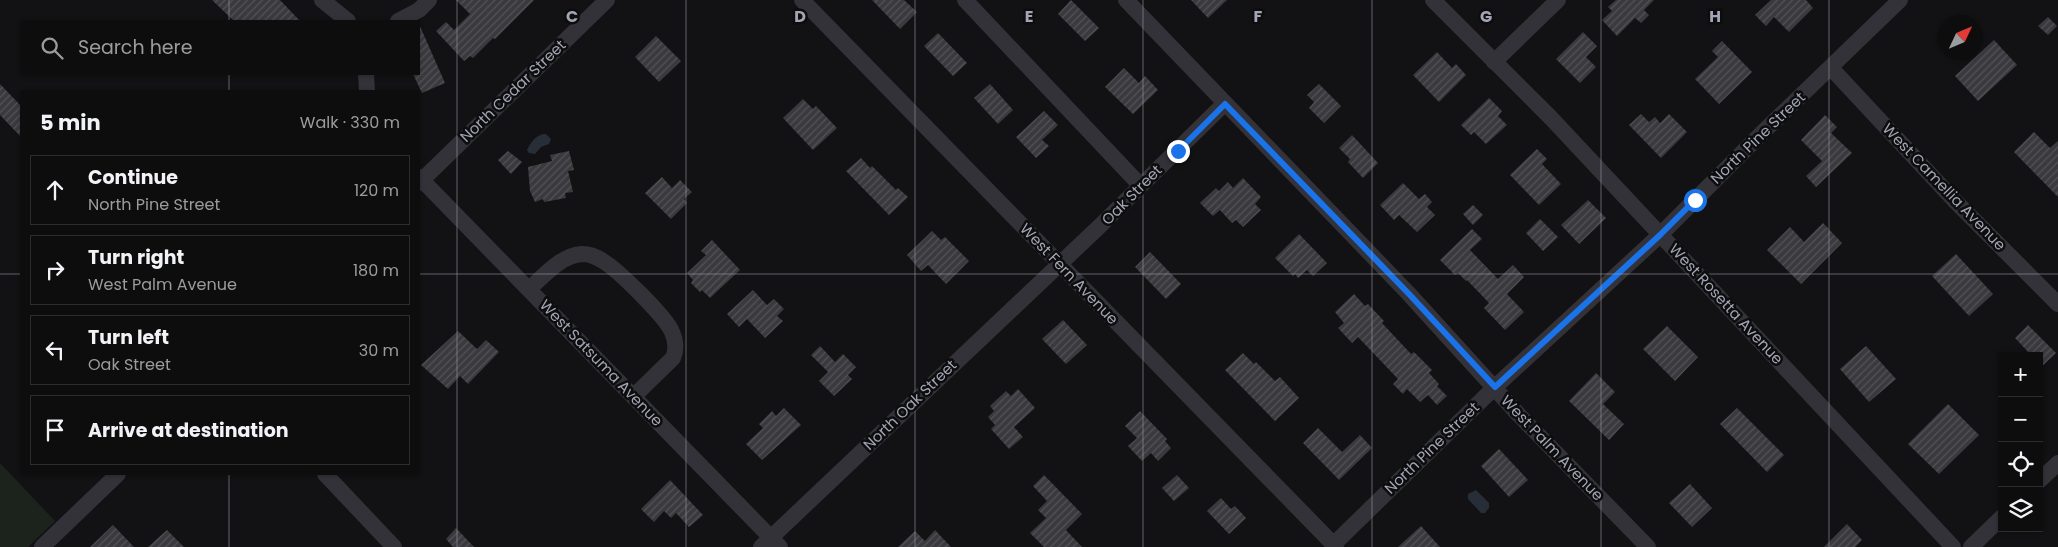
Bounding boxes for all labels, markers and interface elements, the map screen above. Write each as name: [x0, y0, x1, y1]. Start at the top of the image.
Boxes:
text: C: [566, 5, 578, 28]
text: D: [794, 5, 806, 28]
text: E: [1025, 5, 1033, 28]
text: F: [1254, 5, 1263, 28]
text: G: [1480, 5, 1492, 28]
text: H: [1709, 5, 1721, 28]
north arrow: [1938, 15, 1983, 60]
search box: [20, 20, 420, 75]
icon: search: [38, 34, 66, 62]
text: Search here: [78, 34, 192, 61]
street label: North Cedar Street: [455, 35, 570, 147]
street label: North Pine Street: [1706, 87, 1810, 188]
text: 5 min: [40, 108, 101, 137]
text: Walk · 330 m: [300, 111, 400, 134]
street label: West Camellia Avenue: [1878, 118, 2011, 255]
route end: [1167, 140, 1190, 163]
street label: Oak Street: [1097, 160, 1167, 230]
text: Continue: [88, 164, 178, 191]
icon: ahead: [41, 176, 69, 204]
text: 120 m: [354, 179, 399, 202]
route start: [1684, 189, 1707, 212]
text: North Pine Street: [88, 193, 220, 216]
street label: West Fern Avenue: [1015, 218, 1123, 329]
street label: West Rosetta Avenue: [1665, 239, 1788, 369]
text: Turn right: [88, 244, 184, 271]
icon: right: [41, 256, 69, 284]
text: 180 m: [353, 259, 399, 282]
text: West Palm Avenue: [88, 273, 237, 296]
street label: West Satsuma Avenue: [535, 295, 668, 431]
text: Turn left: [88, 324, 169, 351]
icon: left: [41, 336, 69, 364]
text: 30 m: [359, 339, 399, 362]
map controls: [1998, 352, 2043, 532]
button: +: [1998, 352, 2043, 397]
text: Oak Street: [88, 353, 171, 376]
street label: North Oak Street: [858, 355, 961, 455]
street label: West Palm Avenue: [1496, 390, 1608, 505]
street label: North Pine Street: [1380, 397, 1484, 498]
button: −: [1998, 397, 2043, 442]
icon: arrive: [41, 416, 69, 444]
text: Arrive at destination: [88, 417, 289, 444]
button: locate: [1998, 442, 2043, 487]
button: layers: [1998, 487, 2043, 532]

